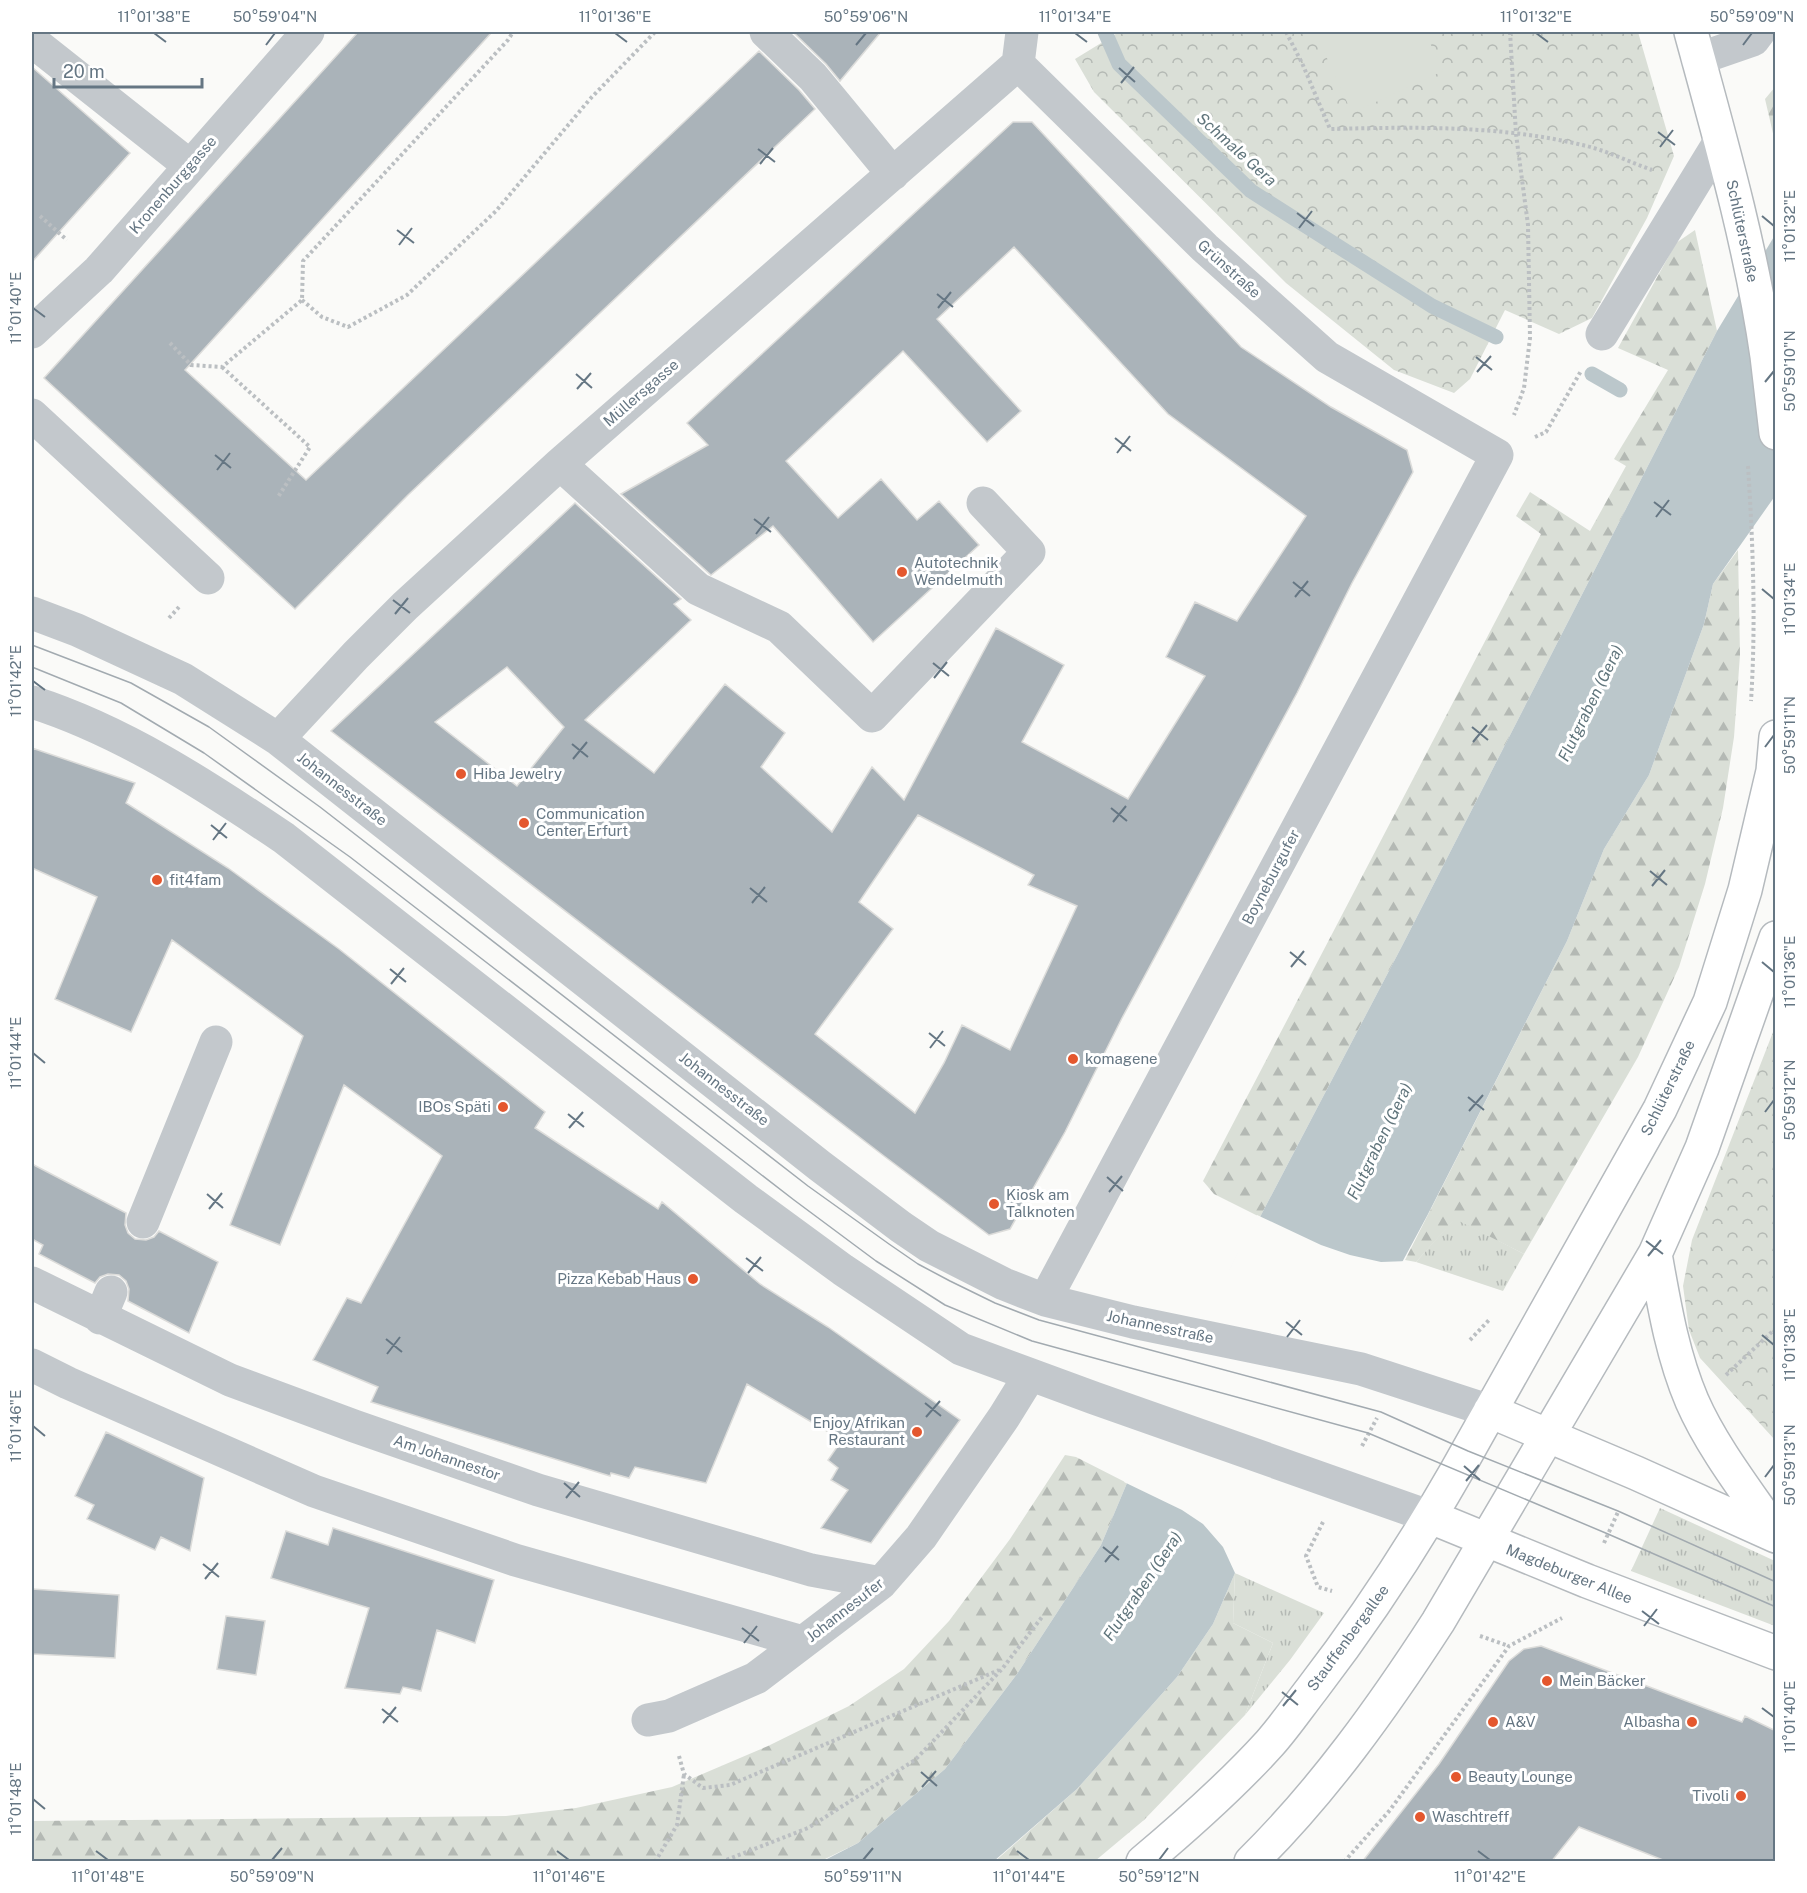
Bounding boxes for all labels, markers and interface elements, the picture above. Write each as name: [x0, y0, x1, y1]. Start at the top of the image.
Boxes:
text: 11°01'38"E: [118, 8, 190, 25]
text: 50°59'04"N: [233, 8, 317, 25]
text: 11°01'36"E: [579, 8, 651, 25]
text: 50°59'06"N: [824, 8, 908, 25]
text: 11°01'34"E: [1039, 8, 1111, 25]
text: 11°01'32"E: [1500, 8, 1572, 25]
text: 50°59'09"N: [1710, 8, 1794, 25]
scale bar: [54, 51, 202, 89]
text: 20 m: [63, 61, 105, 82]
water label: Schmale Gera: [1193, 109, 1280, 190]
street label: Kronenburggasse: [126, 132, 220, 237]
street label: Schlüterstraße: [1723, 178, 1762, 284]
text: 11°01'32"E: [1781, 190, 1798, 262]
street label: Grünstraße: [1194, 236, 1264, 301]
text: 11°01'40"E: [7, 272, 24, 344]
text: 50°59'10"N: [1781, 330, 1798, 412]
street label: Müllersgasse: [600, 356, 682, 430]
place label: Autotechnik Wendelmuth: [914, 554, 1003, 588]
text: 11°01'34"E: [1781, 563, 1798, 635]
marker: Autotechnik Wendelmuth: [895, 565, 909, 579]
water label: Flutgraben (Gera): [1554, 642, 1627, 765]
text: 11°01'42"E: [7, 645, 24, 717]
text: 50°59'11"N: [1781, 696, 1798, 774]
street label: Johannesstraße: [294, 748, 390, 829]
place label: Hiba Jewelry: [473, 765, 562, 782]
marker: Hiba Jewelry: [454, 767, 468, 781]
place label: Communication Center Erfurt: [536, 805, 645, 839]
marker: Communication Center Erfurt: [517, 816, 531, 830]
street label: Boyneburgufer: [1238, 826, 1303, 927]
place label: fit4fam: [169, 871, 221, 888]
marker: fit4fam: [150, 873, 164, 887]
text: 11°01'36"E: [1781, 936, 1798, 1008]
text: 11°01'44"E: [7, 1017, 24, 1089]
street label: Schlüterstraße: [1637, 1037, 1698, 1138]
street label: Johannesstraße: [676, 1048, 772, 1129]
place label: komagene: [1085, 1050, 1158, 1067]
marker: komagene: [1066, 1052, 1080, 1066]
text: 50°59'12"N: [1781, 1059, 1798, 1141]
water label: Flutgraben (Gera): [1343, 1080, 1416, 1203]
place label: IBOs Späti: [418, 1098, 491, 1115]
marker: IBOs Späti: [496, 1100, 510, 1114]
place label: Kiosk am Talknoten: [1006, 1186, 1075, 1220]
marker: Kiosk am Talknoten: [987, 1197, 1001, 1211]
place label: Pizza Kebab Haus: [557, 1270, 681, 1287]
marker: Pizza Kebab Haus: [686, 1272, 700, 1286]
street label: Johannesstraße: [1105, 1307, 1215, 1346]
text: 11°01'38"E: [1781, 1309, 1798, 1381]
text: 11°01'46"E: [7, 1390, 24, 1462]
place label: Enjoy Afrikan Restaurant: [813, 1414, 905, 1448]
text: 50°59'13"N: [1781, 1424, 1798, 1506]
marker: Enjoy Afrikan Restaurant: [910, 1425, 924, 1439]
street label: Am Johannestor: [392, 1431, 503, 1484]
water label: Flutgraben (Gera): [1099, 1528, 1186, 1644]
street label: Magdeburger Allee: [1504, 1540, 1635, 1607]
street label: Johannesufer: [803, 1574, 887, 1645]
street label: Stauffenbergallee: [1303, 1581, 1392, 1694]
place label: Mein Bäcker: [1559, 1672, 1646, 1689]
marker: Mein Bäcker: [1540, 1674, 1554, 1688]
text: 11°01'40"E: [1781, 1681, 1798, 1753]
place label: A&V: [1505, 1713, 1536, 1730]
place label: Albasha: [1623, 1713, 1680, 1730]
marker: A&V: [1486, 1715, 1500, 1729]
marker: Albasha: [1685, 1715, 1699, 1729]
text: 11°01'48"E: [7, 1763, 24, 1836]
place label: Beauty Lounge: [1468, 1768, 1573, 1785]
marker: Beauty Lounge: [1449, 1770, 1463, 1784]
place label: Tivoli: [1692, 1787, 1729, 1804]
marker: Tivoli: [1734, 1789, 1748, 1803]
place label: Waschtreff: [1432, 1808, 1509, 1825]
marker: Waschtreff: [1413, 1810, 1427, 1824]
text: 11°01'48"E: [72, 1868, 145, 1885]
text: 50°59'09"N: [230, 1868, 314, 1885]
text: 11°01'46"E: [533, 1868, 605, 1885]
text: 50°59'11"N: [824, 1868, 902, 1885]
text: 11°01'44"E: [993, 1868, 1065, 1885]
text: 50°59'12"N: [1118, 1868, 1200, 1885]
text: 11°01'42"E: [1454, 1868, 1526, 1885]

